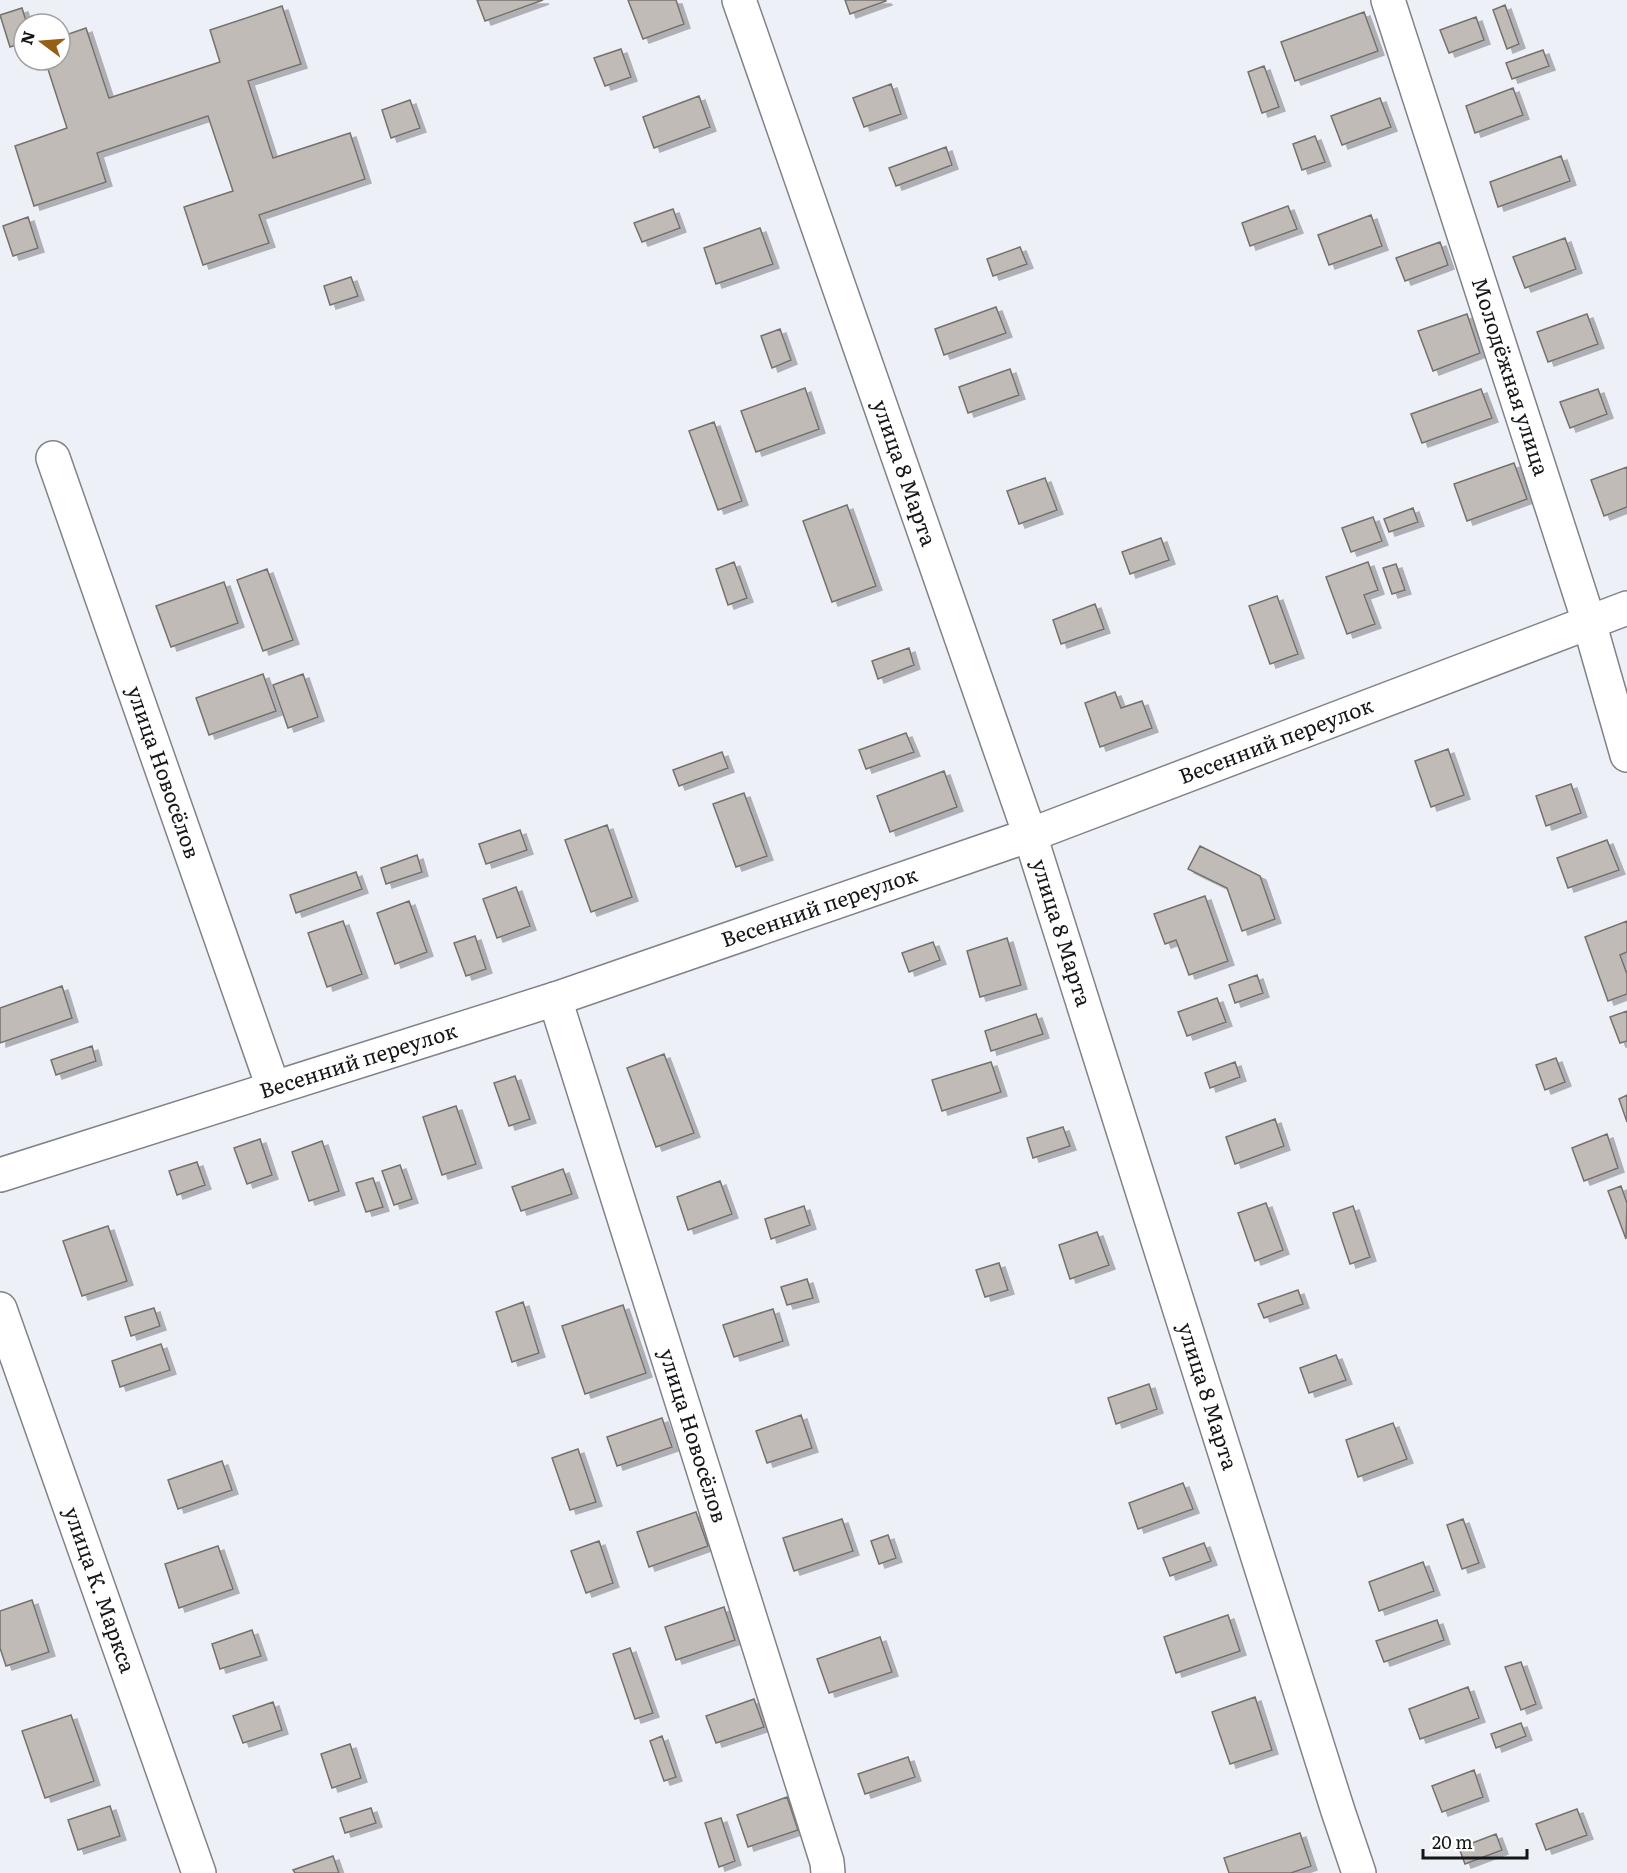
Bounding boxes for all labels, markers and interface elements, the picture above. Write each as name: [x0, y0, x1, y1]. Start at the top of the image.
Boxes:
north arrow: [12, 12, 72, 72]
text: N: [13, 28, 40, 47]
street label: Молодёжная улица: [1466, 273, 1559, 480]
street label: улица 8 Марта: [866, 395, 946, 550]
street label: улица Новосёлов: [121, 681, 210, 862]
street label: Весенний переулок: [1174, 688, 1377, 790]
street label: улица 8 Марта: [1025, 855, 1101, 1011]
street label: Весенний переулок: [716, 857, 921, 954]
street label: Весенний переулок: [255, 1013, 461, 1105]
street label: улица 8 Марта: [1172, 1318, 1248, 1474]
street label: улица Новосёлов: [653, 1344, 737, 1526]
street label: улица К. Маркса: [58, 1502, 145, 1677]
scale bar: [1423, 1822, 1526, 1860]
text: 20 m: [1432, 1828, 1473, 1855]

